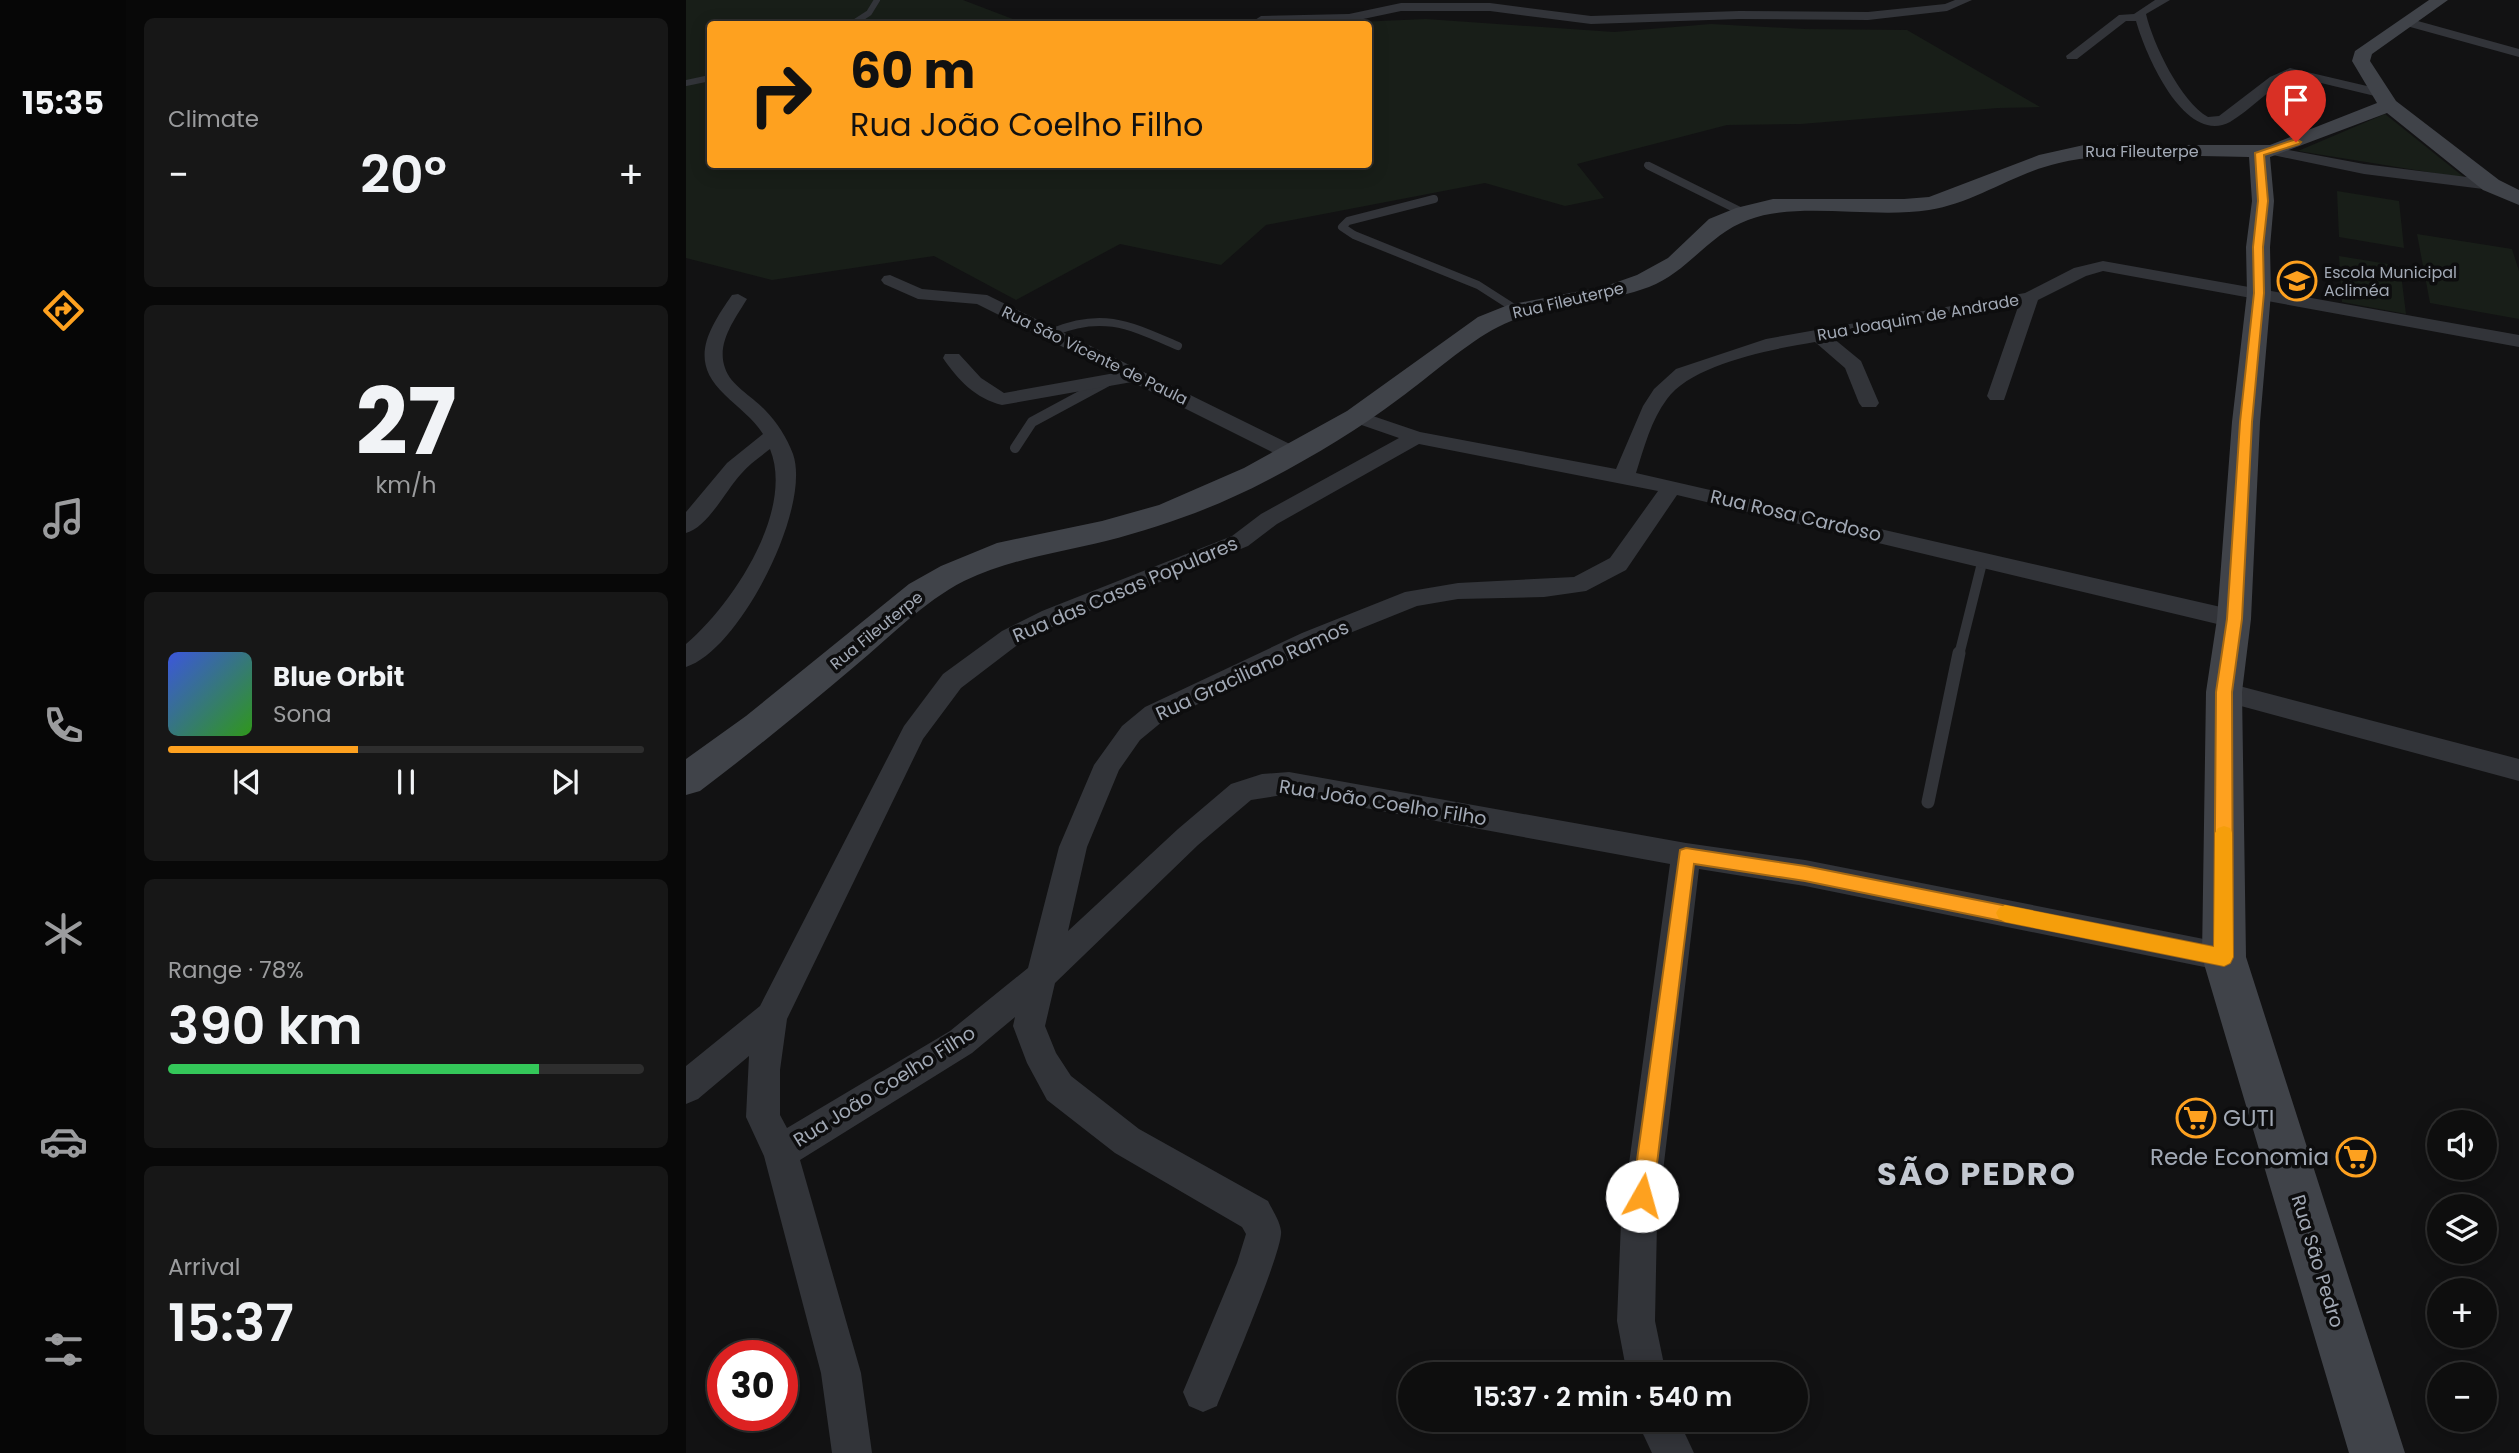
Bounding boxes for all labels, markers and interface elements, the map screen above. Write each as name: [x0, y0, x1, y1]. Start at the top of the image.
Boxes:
text: 60 m: [850, 37, 975, 105]
icon: right: [735, 49, 826, 140]
pin: [2266, 70, 2326, 142]
text: 15:35: [22, 80, 104, 125]
icon: arrive: [2277, 81, 2315, 119]
text: Rua João Coelho Filho: [850, 102, 1203, 147]
text: Climate: [168, 103, 259, 135]
text: 20°: [360, 138, 447, 211]
street label: Rua Fileuterpe: [2085, 140, 2199, 163]
text: −: [168, 148, 189, 201]
text: +: [618, 148, 644, 201]
school or university icon: Escola Municipal Acliméa: [2276, 260, 2318, 302]
place label: Escola Municipal Acliméa: [2324, 261, 2457, 302]
street label: Rua Fileuterpe: [1510, 276, 1626, 324]
icon: directions: [39, 286, 88, 335]
street label: Rua Joaquim de Andrade: [1815, 288, 2021, 347]
street label: Rua São Vicente de Paula: [998, 300, 1192, 411]
text: 27: [356, 358, 456, 486]
text: km/h: [375, 469, 437, 501]
street label: Rua Rosa Cardoso: [1708, 483, 1884, 548]
icon: music: [39, 494, 88, 543]
street label: Rua das Casas Populares: [1009, 530, 1242, 649]
street label: Rua Fileuterpe: [825, 586, 928, 675]
street label: Rua Graciliano Ramos: [1151, 614, 1353, 727]
text: Blue Orbit: [273, 659, 404, 695]
text: Sona: [273, 698, 332, 730]
icon: phone: [39, 701, 88, 750]
icon: previous: [228, 763, 266, 801]
icon: pause: [387, 763, 425, 801]
icon: next: [546, 763, 584, 801]
street label: Rua João Coelho Filho: [1277, 773, 1489, 832]
icon: climate: [39, 909, 88, 958]
text: Range · 78%: [168, 954, 304, 986]
text: 390 km: [168, 989, 363, 1062]
street label: Rua João Coelho Filho: [788, 1019, 980, 1153]
supermarket icon: GUTI: [2175, 1097, 2217, 1139]
place label: GUTI: [2223, 1102, 2275, 1134]
map controls: [2427, 1110, 2497, 1432]
button: sound: [2427, 1110, 2497, 1180]
icon: car: [39, 1117, 88, 1166]
supermarket icon: Rede Economia: [2335, 1136, 2377, 1178]
place label: Rede Economia: [2150, 1141, 2329, 1173]
district label: SÃO PEDRO: [1877, 1151, 2077, 1196]
position arrow: [1605, 1159, 1679, 1233]
street label: Rua São Pedro: [2284, 1191, 2351, 1331]
button: layers: [2427, 1194, 2497, 1264]
text: Arrival: [168, 1251, 240, 1283]
button: +: [2427, 1278, 2497, 1348]
text: 15:37: [168, 1286, 294, 1359]
icon: filters: [39, 1325, 88, 1374]
speed limit sign: 30: [707, 1340, 798, 1431]
button: −: [2427, 1362, 2497, 1432]
text: 15:37 · 2 min · 540 m: [1474, 1379, 1732, 1415]

